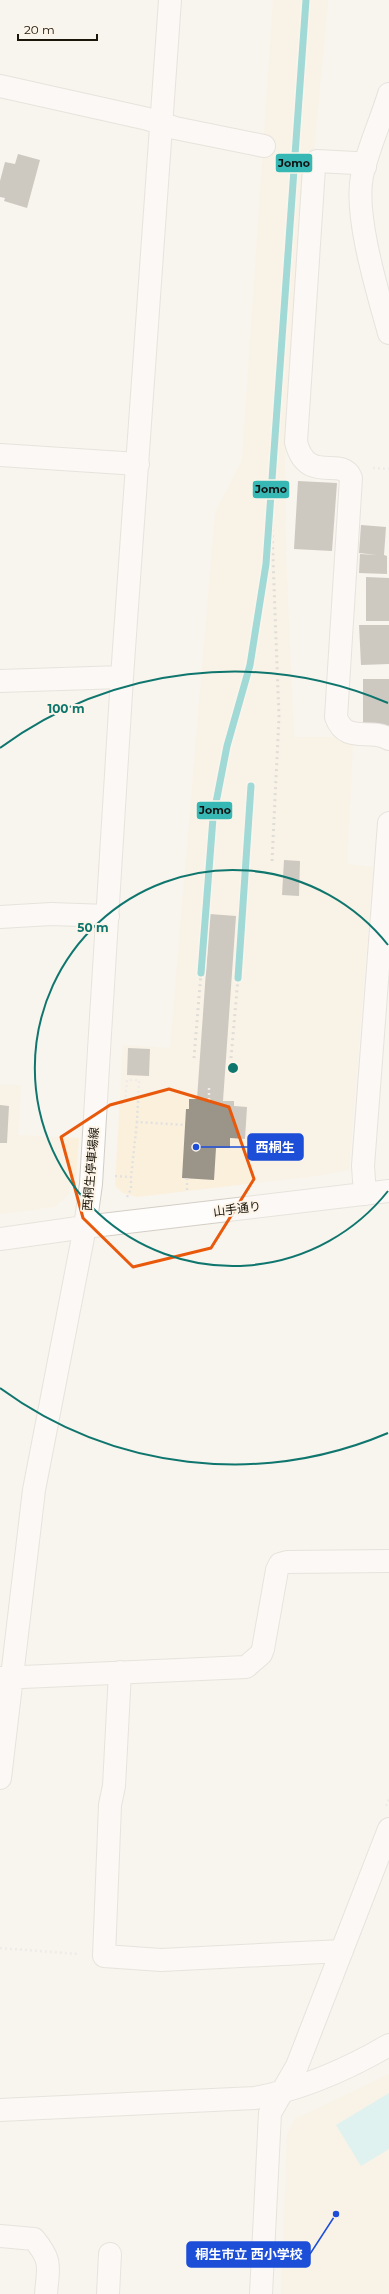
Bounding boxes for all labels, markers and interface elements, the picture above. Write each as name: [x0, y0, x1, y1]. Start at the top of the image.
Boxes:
scale bar: [18, 16, 97, 42]
text: 20 m: [24, 22, 55, 37]
line badge: Jomo: [275, 153, 313, 173]
text: Jomo: [277, 156, 310, 170]
line badge: Jomo: [252, 480, 290, 499]
text: Jomo: [254, 482, 287, 496]
text: 100 m: [48, 701, 84, 716]
line badge: Jomo: [196, 801, 233, 820]
text: Jomo: [198, 803, 231, 817]
text: 50 m: [77, 920, 109, 935]
centre of rings: [226, 1061, 240, 1075]
street label: 西桐生停車場線: [79, 1126, 102, 1211]
callout: 西桐生: [248, 1134, 303, 1160]
text: 西桐生: [255, 1139, 295, 1155]
street label: 山手通り: [212, 1198, 262, 1219]
callout: 桐生市立 西小学校: [187, 2242, 310, 2267]
text: 桐生市立 西小学校: [195, 2246, 303, 2262]

